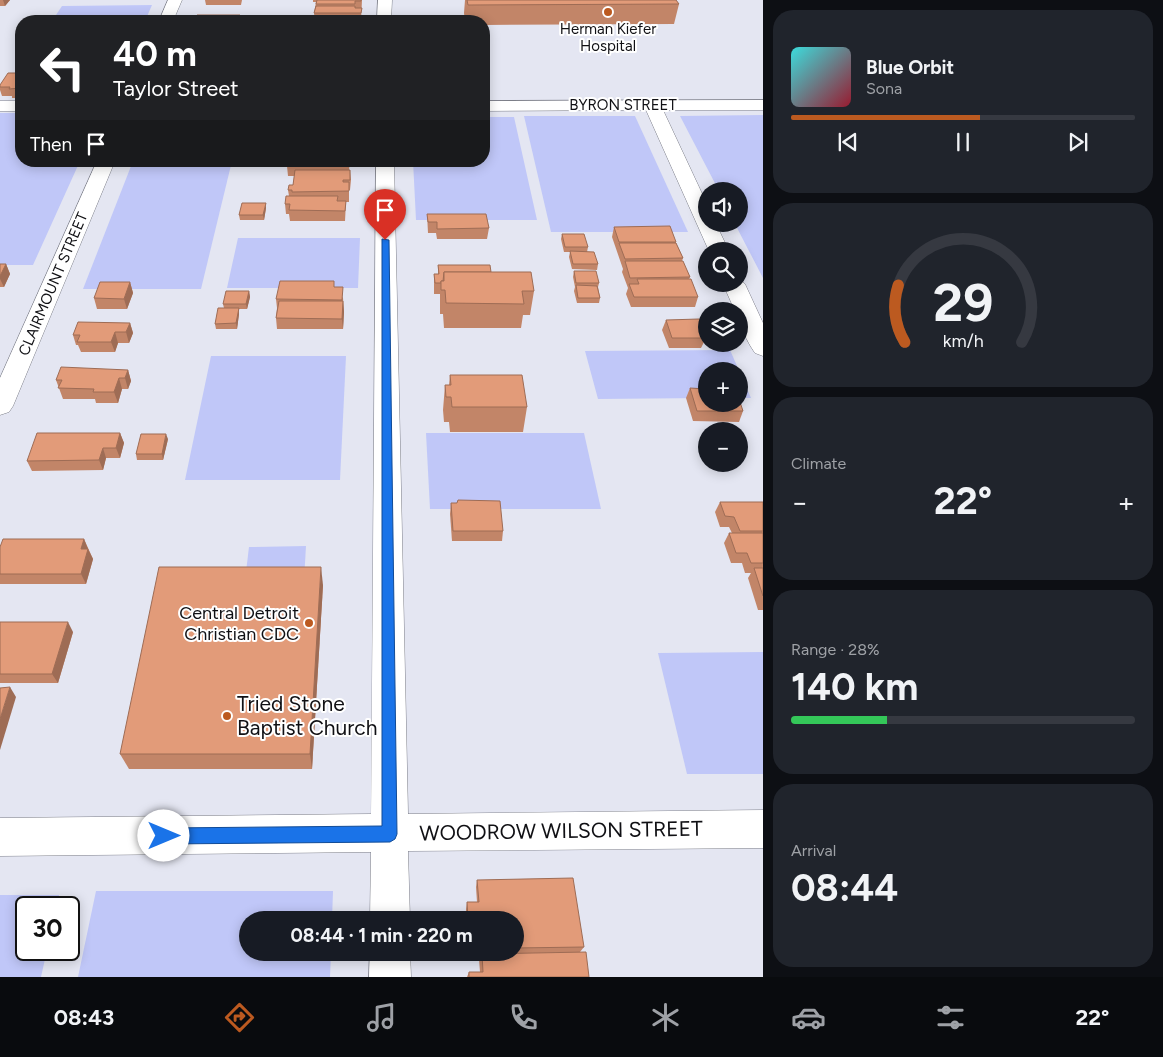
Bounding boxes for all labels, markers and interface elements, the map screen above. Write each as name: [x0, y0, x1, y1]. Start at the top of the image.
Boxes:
marker: Herman Kiefer Hospital: [602, 6, 614, 18]
place label: Herman Kiefer Hospital: [560, 20, 656, 55]
text: 40 m: [113, 33, 197, 75]
icon: left: [30, 35, 95, 100]
text: Blue Orbit: [866, 56, 954, 79]
text: Taylor Street: [113, 75, 239, 102]
text: Sona: [866, 79, 902, 98]
street label: BYRON STREET: [569, 96, 677, 114]
icon: previous: [834, 128, 862, 156]
icon: pause: [949, 128, 977, 156]
icon: next: [1064, 128, 1092, 156]
icon: arrive: [82, 130, 110, 158]
text: Then: [30, 133, 72, 156]
map controls: [698, 182, 748, 472]
button: sound: [698, 182, 748, 232]
pin: [364, 189, 406, 240]
icon: arrive: [371, 196, 399, 224]
street label: CLAIRMOUNT STREET: [15, 209, 92, 358]
button: search: [698, 242, 748, 292]
text: 29: [933, 272, 993, 334]
button: layers: [698, 302, 748, 352]
text: km/h: [943, 330, 983, 351]
button: +: [698, 362, 748, 412]
button: −: [698, 422, 748, 472]
text: Climate: [791, 454, 846, 473]
text: 22°: [934, 478, 992, 524]
text: −: [791, 485, 808, 519]
text: +: [1118, 485, 1135, 519]
place label: Central Detroit Christian CDC: [179, 602, 299, 645]
marker: Central Detroit Christian CDC: [303, 617, 315, 629]
text: Range · 28%: [791, 640, 880, 659]
text: 140 km: [791, 664, 918, 710]
place label: Tried Stone Baptist Church: [237, 691, 377, 740]
marker: Tried Stone Baptist Church: [221, 710, 233, 722]
position arrow: [137, 809, 189, 861]
street label: WOODROW WILSON STREET: [419, 816, 703, 845]
text: Arrival: [791, 841, 836, 860]
text: 08:44: [791, 865, 898, 911]
speed limit sign: 30: [15, 896, 80, 961]
text: 08:44 · 1 min · 220 m: [291, 924, 472, 947]
icon: directions: [222, 1000, 257, 1035]
icon: music: [364, 1000, 399, 1035]
icon: phone: [506, 1000, 541, 1035]
icon: climate: [648, 1000, 683, 1035]
icon: car: [791, 1000, 826, 1035]
icon: filters: [933, 1000, 968, 1035]
text: 08:43: [54, 1004, 114, 1031]
text: 22°: [1075, 1004, 1109, 1031]

